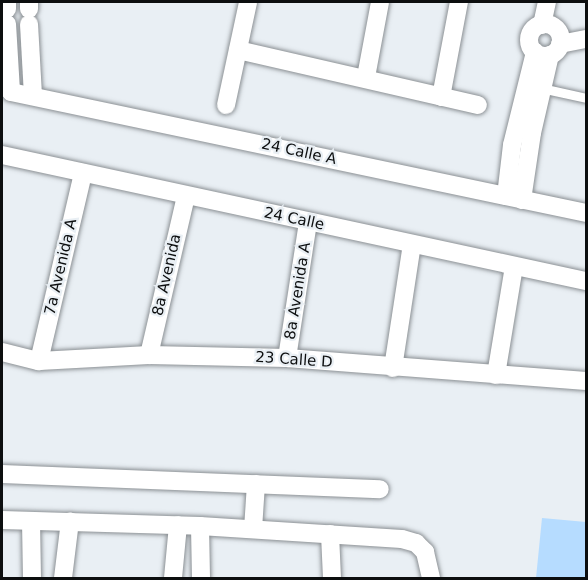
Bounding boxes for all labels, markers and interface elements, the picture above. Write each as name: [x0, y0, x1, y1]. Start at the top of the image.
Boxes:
street label: 24 Calle A: [260, 135, 338, 169]
street label: 24 Calle: [262, 204, 326, 234]
street label: 7a Avenida A: [41, 217, 81, 317]
street label: 8a Avenida: [149, 232, 185, 318]
street label: 8a Avenida A: [281, 241, 315, 341]
street label: 23 Calle D: [255, 348, 333, 372]

